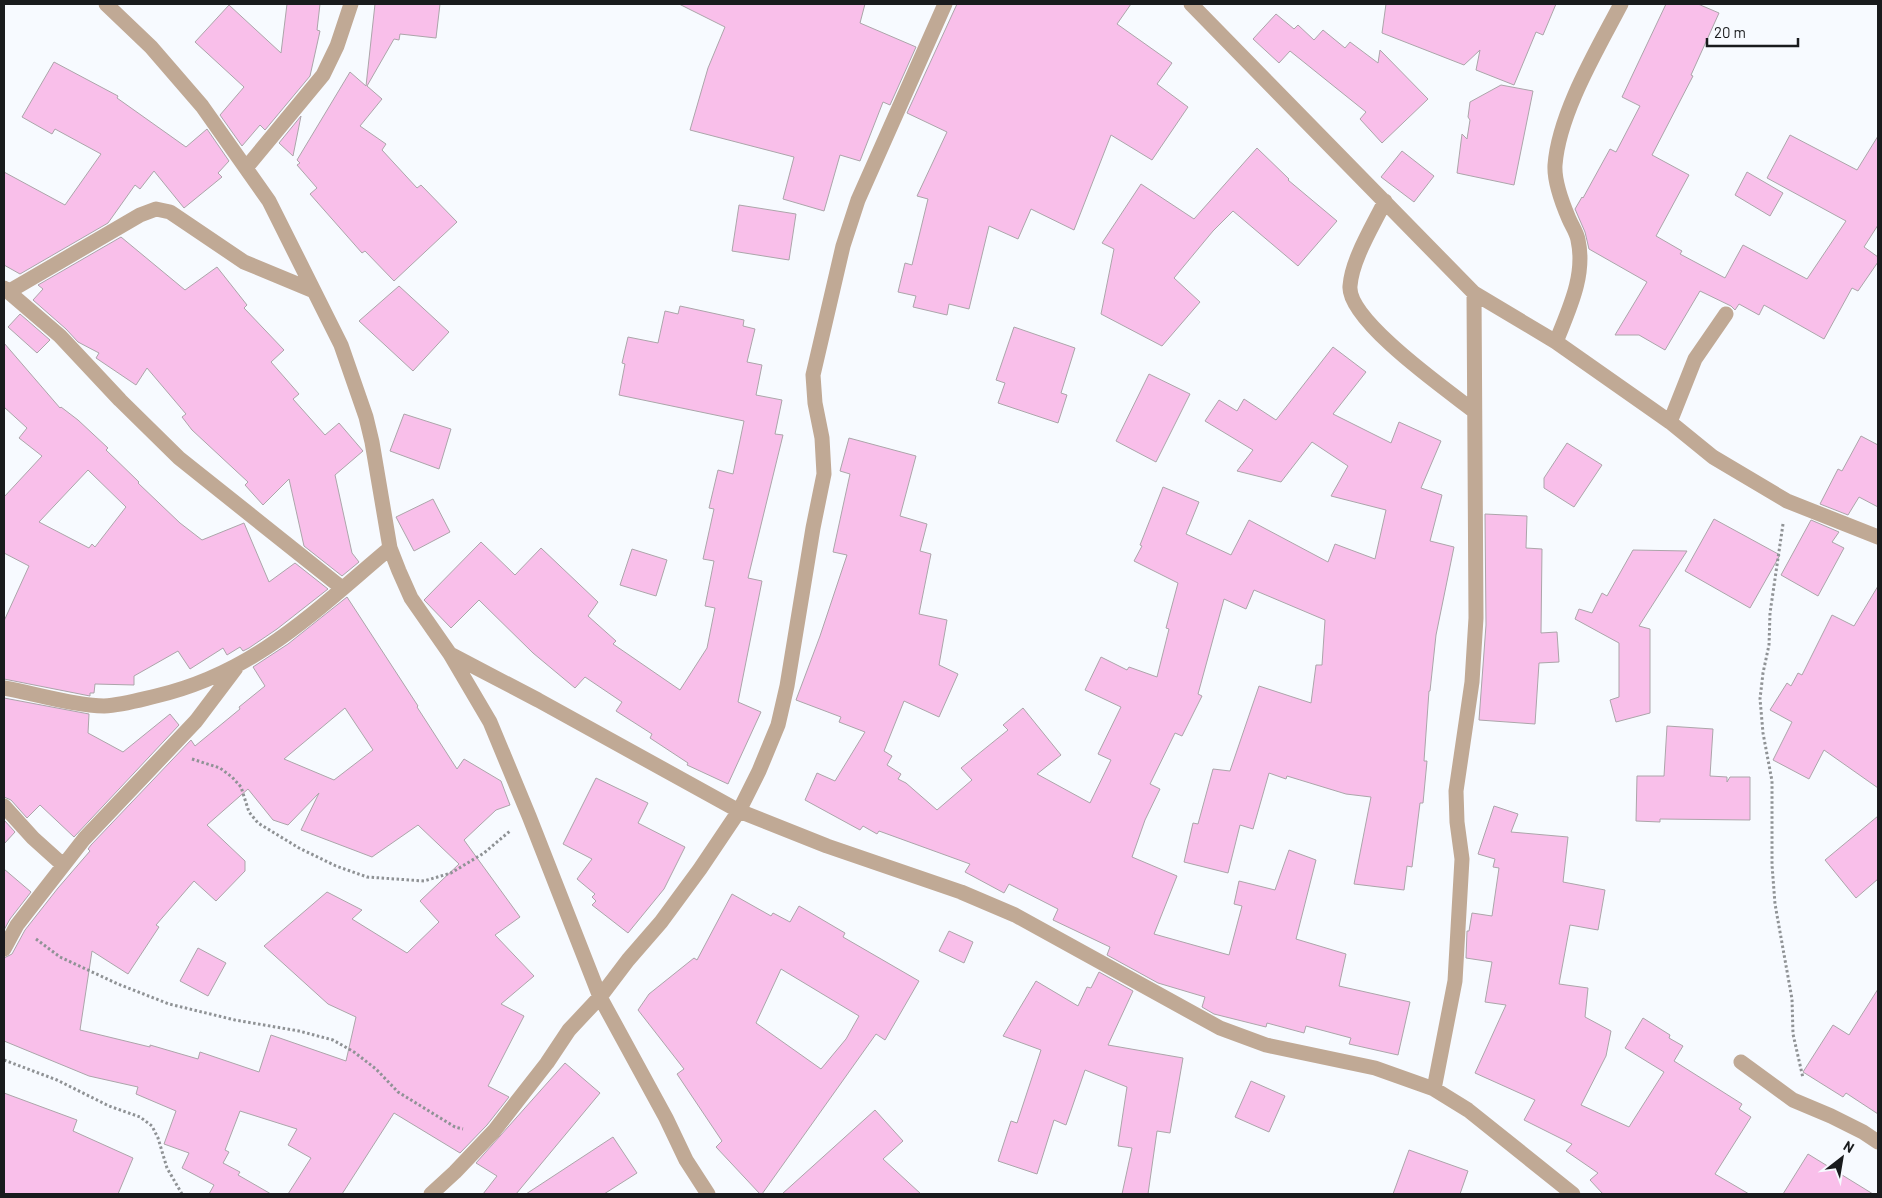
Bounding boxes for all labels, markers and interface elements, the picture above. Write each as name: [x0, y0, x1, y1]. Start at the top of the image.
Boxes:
scale bar: [1707, 15, 1798, 47]
text: 20 m: [1714, 23, 1746, 41]
north arrow: [1817, 1133, 1867, 1183]
text: N: [1841, 1137, 1857, 1156]

